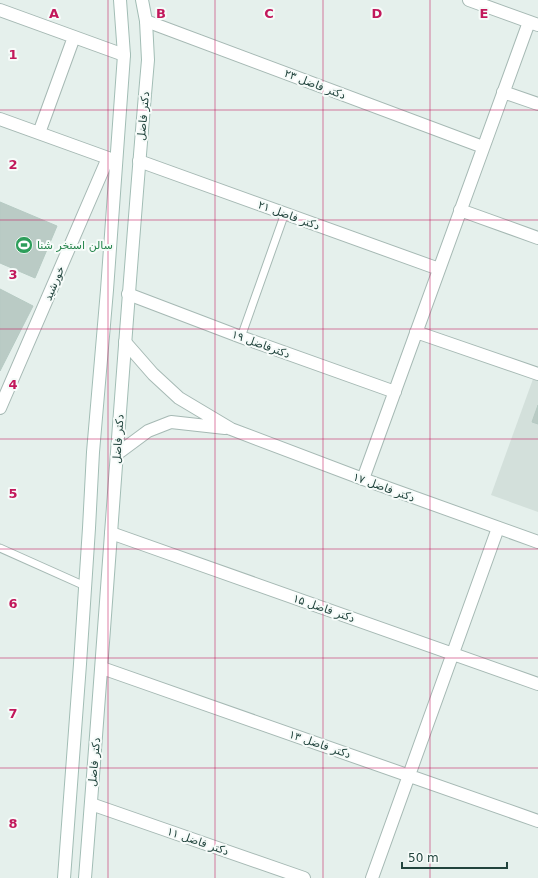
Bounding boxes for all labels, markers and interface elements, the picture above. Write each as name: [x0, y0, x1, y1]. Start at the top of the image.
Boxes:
text: A: [49, 6, 59, 21]
text: B: [156, 6, 166, 21]
text: C: [264, 6, 274, 21]
text: D: [372, 6, 383, 21]
text: E: [480, 6, 488, 21]
text: 1: [8, 47, 18, 62]
street label: دکتر فاضل ۲۳: [282, 67, 347, 102]
street label: دکتر فاضل: [135, 91, 152, 141]
text: 2: [8, 157, 18, 172]
street label: دکتر فاضل ۲۱: [256, 198, 322, 233]
sports icon: سالن استخر شنا: [14, 235, 34, 255]
place label: سالن استخر شنا: [37, 239, 113, 252]
street label: خورشید: [41, 264, 67, 302]
text: 3: [8, 267, 18, 282]
street label: دکترفاضل ۱۹: [230, 328, 292, 361]
text: 4: [8, 377, 18, 392]
street label: دکتر فاضل: [110, 414, 127, 464]
street label: دکتر فاضل ۱۷: [351, 470, 417, 505]
text: 5: [8, 486, 18, 501]
street label: دکتر فاضل ۱۵: [291, 592, 357, 625]
text: 6: [8, 596, 18, 611]
text: 7: [8, 706, 18, 721]
street label: دکتر فاضل ۱۳: [287, 728, 353, 761]
street label: دکتر فاضل: [86, 737, 103, 787]
text: 8: [8, 816, 18, 831]
street label: دکتر فاضل ۱۱: [165, 825, 231, 858]
scale bar: [402, 844, 507, 870]
text: 50 m: [408, 851, 439, 865]

